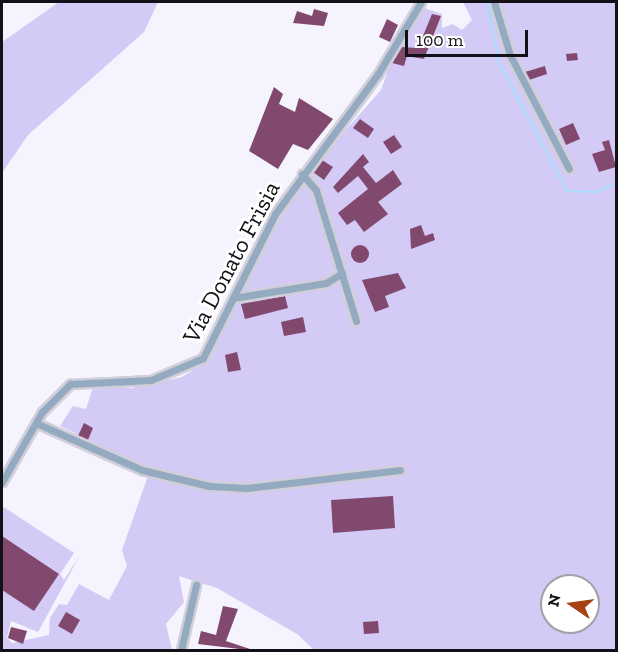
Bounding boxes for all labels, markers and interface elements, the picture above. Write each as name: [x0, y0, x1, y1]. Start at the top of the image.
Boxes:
scale bar: [408, 18, 531, 56]
text: 100 m: [416, 29, 463, 51]
street label: Via Donato Frisia: [176, 176, 286, 348]
north arrow: [540, 574, 600, 634]
text: N: [543, 592, 565, 608]

